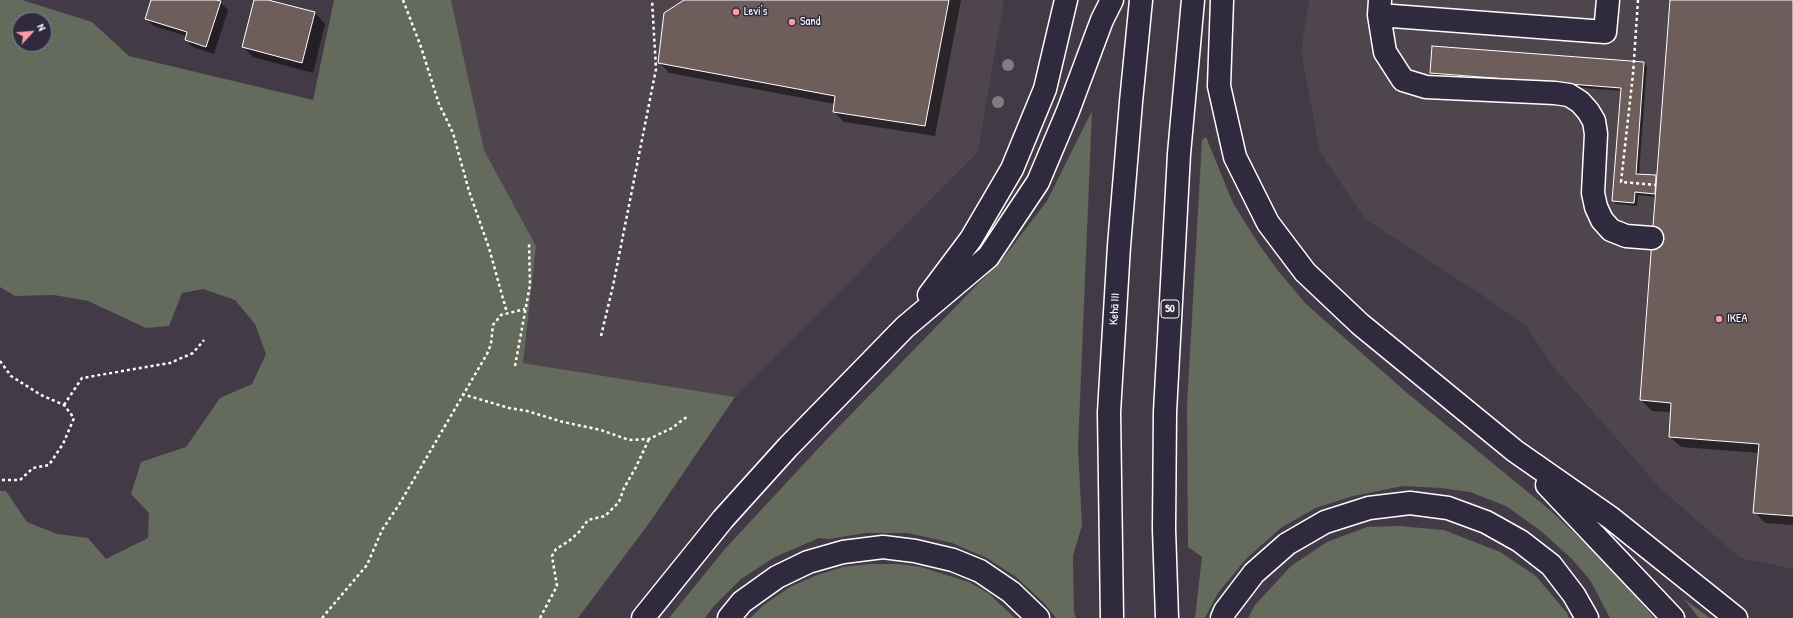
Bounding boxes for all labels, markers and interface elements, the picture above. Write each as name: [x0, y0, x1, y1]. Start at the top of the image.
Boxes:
place label: Levi's: [744, 5, 767, 19]
marker: Levi's: [731, 7, 741, 17]
north arrow: [12, 12, 52, 52]
place label: Sand: [800, 15, 820, 29]
marker: Sand: [787, 17, 797, 27]
text: N: [34, 21, 49, 33]
street label: Kehä III: [1107, 293, 1123, 325]
road number: 50: [1161, 300, 1179, 318]
place label: IKEA: [1727, 312, 1747, 326]
marker: IKEA: [1714, 314, 1724, 324]

